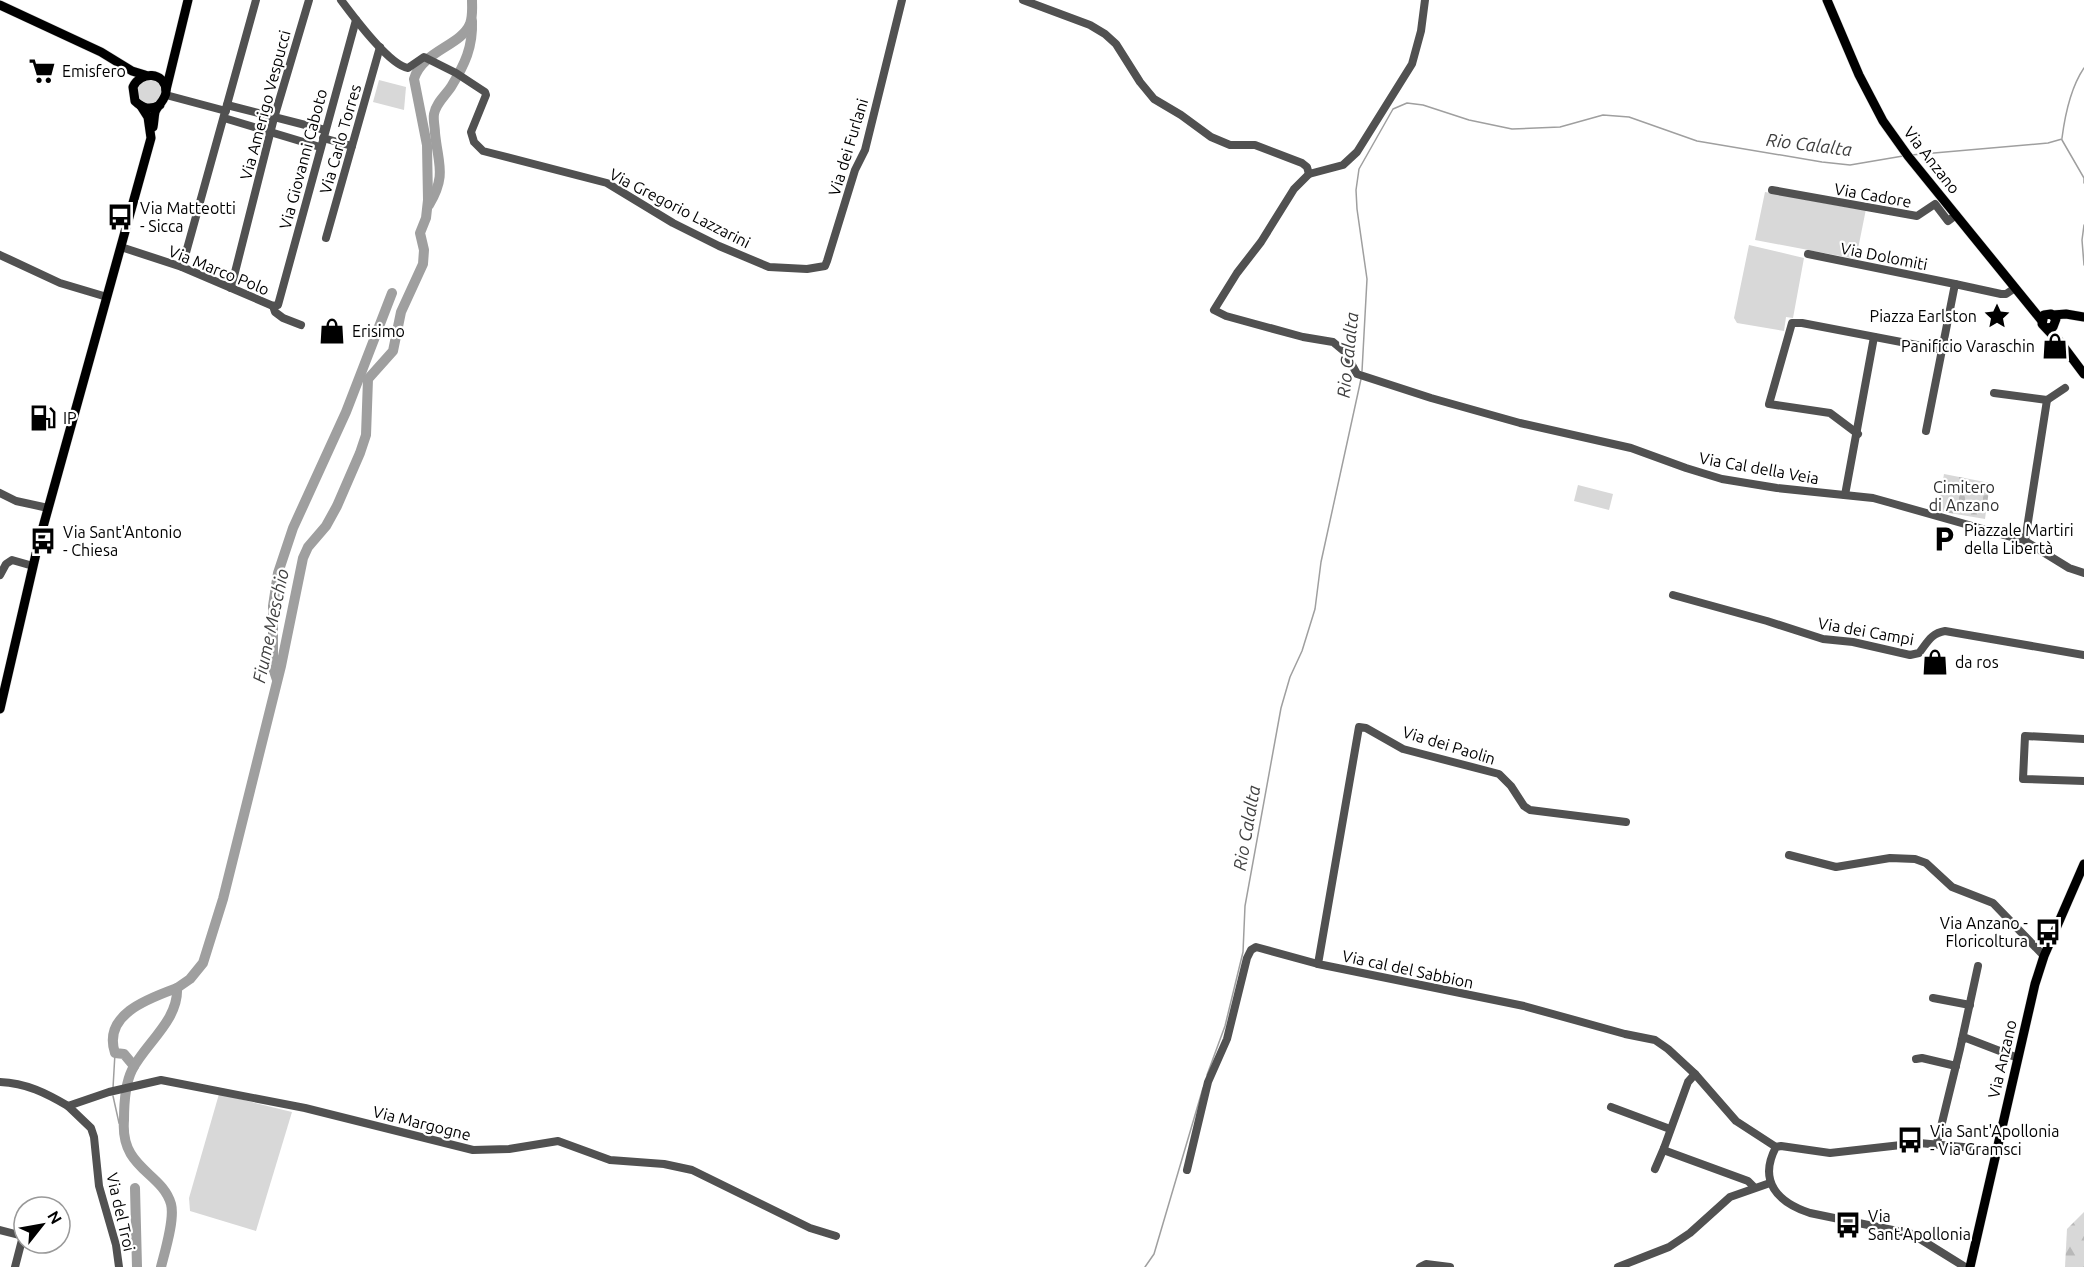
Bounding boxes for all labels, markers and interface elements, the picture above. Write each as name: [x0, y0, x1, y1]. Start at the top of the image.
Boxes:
street label: Via Amerigo Vespucci: [236, 28, 294, 182]
supermarket icon: Emisfero: [27, 56, 57, 86]
place label: Emisfero: [62, 62, 126, 80]
street label: Via Carlo Torres: [316, 82, 364, 196]
street label: Via Giovanni Caboto: [276, 87, 330, 231]
street label: Via dei Furlani: [825, 96, 871, 198]
street label: Via Anzano: [1900, 123, 1964, 197]
water label: Rio Calalta: [1765, 129, 1853, 159]
street label: Via Gregorio Lazzarini: [607, 165, 753, 251]
street label: Via Cadore: [1833, 179, 1913, 211]
place label: Via Matteotti - Sicca: [140, 199, 236, 235]
bus stop icon: Via Matteotti - Sicca: [105, 202, 135, 232]
street label: Via Dolomiti: [1839, 239, 1929, 273]
street label: Via Marco Polo: [166, 242, 272, 298]
place icon: Piazza Earlston: [1982, 301, 2012, 331]
place label: Piazza Earlston: [1870, 307, 1977, 325]
water label: Rio Calalta: [1333, 311, 1361, 399]
shop icon: Erisimo: [317, 316, 347, 346]
place label: Erisimo: [352, 322, 405, 340]
shop icon: Panificio Varaschin: [2040, 331, 2070, 361]
place label: Panificio Varaschin: [1901, 337, 2035, 355]
fuel station icon: IP: [28, 403, 58, 433]
place label: IP: [63, 409, 77, 427]
street label: Via Cal della Veia: [1698, 449, 1820, 487]
park label: Cimitero di Anzano: [1929, 478, 1999, 514]
place label: Piazzale Martiri della Libertà: [1964, 521, 2074, 557]
place label: Via Sant'Antonio - Chiesa: [63, 523, 182, 559]
parking icon: Piazzale Martiri della Libertà: [1929, 524, 1959, 554]
bus stop icon: Via Sant'Antonio - Chiesa: [28, 526, 58, 556]
water label: Fiume Meschio: [248, 567, 292, 685]
street label: Via dei Campi: [1817, 614, 1915, 648]
shop icon: da ros: [1920, 647, 1950, 677]
place label: da ros: [1955, 653, 1999, 671]
street label: Via dei Paolin: [1400, 722, 1498, 768]
water label: Rio Calalta: [1229, 783, 1263, 872]
place label: Via Anzano - Floricoltura: [1940, 914, 2028, 950]
bus stop icon: Via Anzano - Floricoltura: [2033, 917, 2063, 947]
street label: Via cal del Sabbion: [1341, 946, 1475, 992]
street label: Via Anzano: [1984, 1018, 2020, 1100]
street label: Via Margogne: [371, 1102, 473, 1144]
place label: Via Sant'Apollonia - Via Gramsci: [1930, 1122, 2059, 1158]
bus stop icon: Via Sant'Apollonia - Via Gramsci: [1895, 1125, 1925, 1155]
street label: Via del Troi: [103, 1171, 139, 1253]
north arrow: [12, 1195, 72, 1255]
place label: Via Sant'Apollonia: [1868, 1207, 1971, 1243]
text: N: [44, 1208, 66, 1227]
bus stop icon: Via Sant'Apollonia: [1833, 1210, 1863, 1240]

